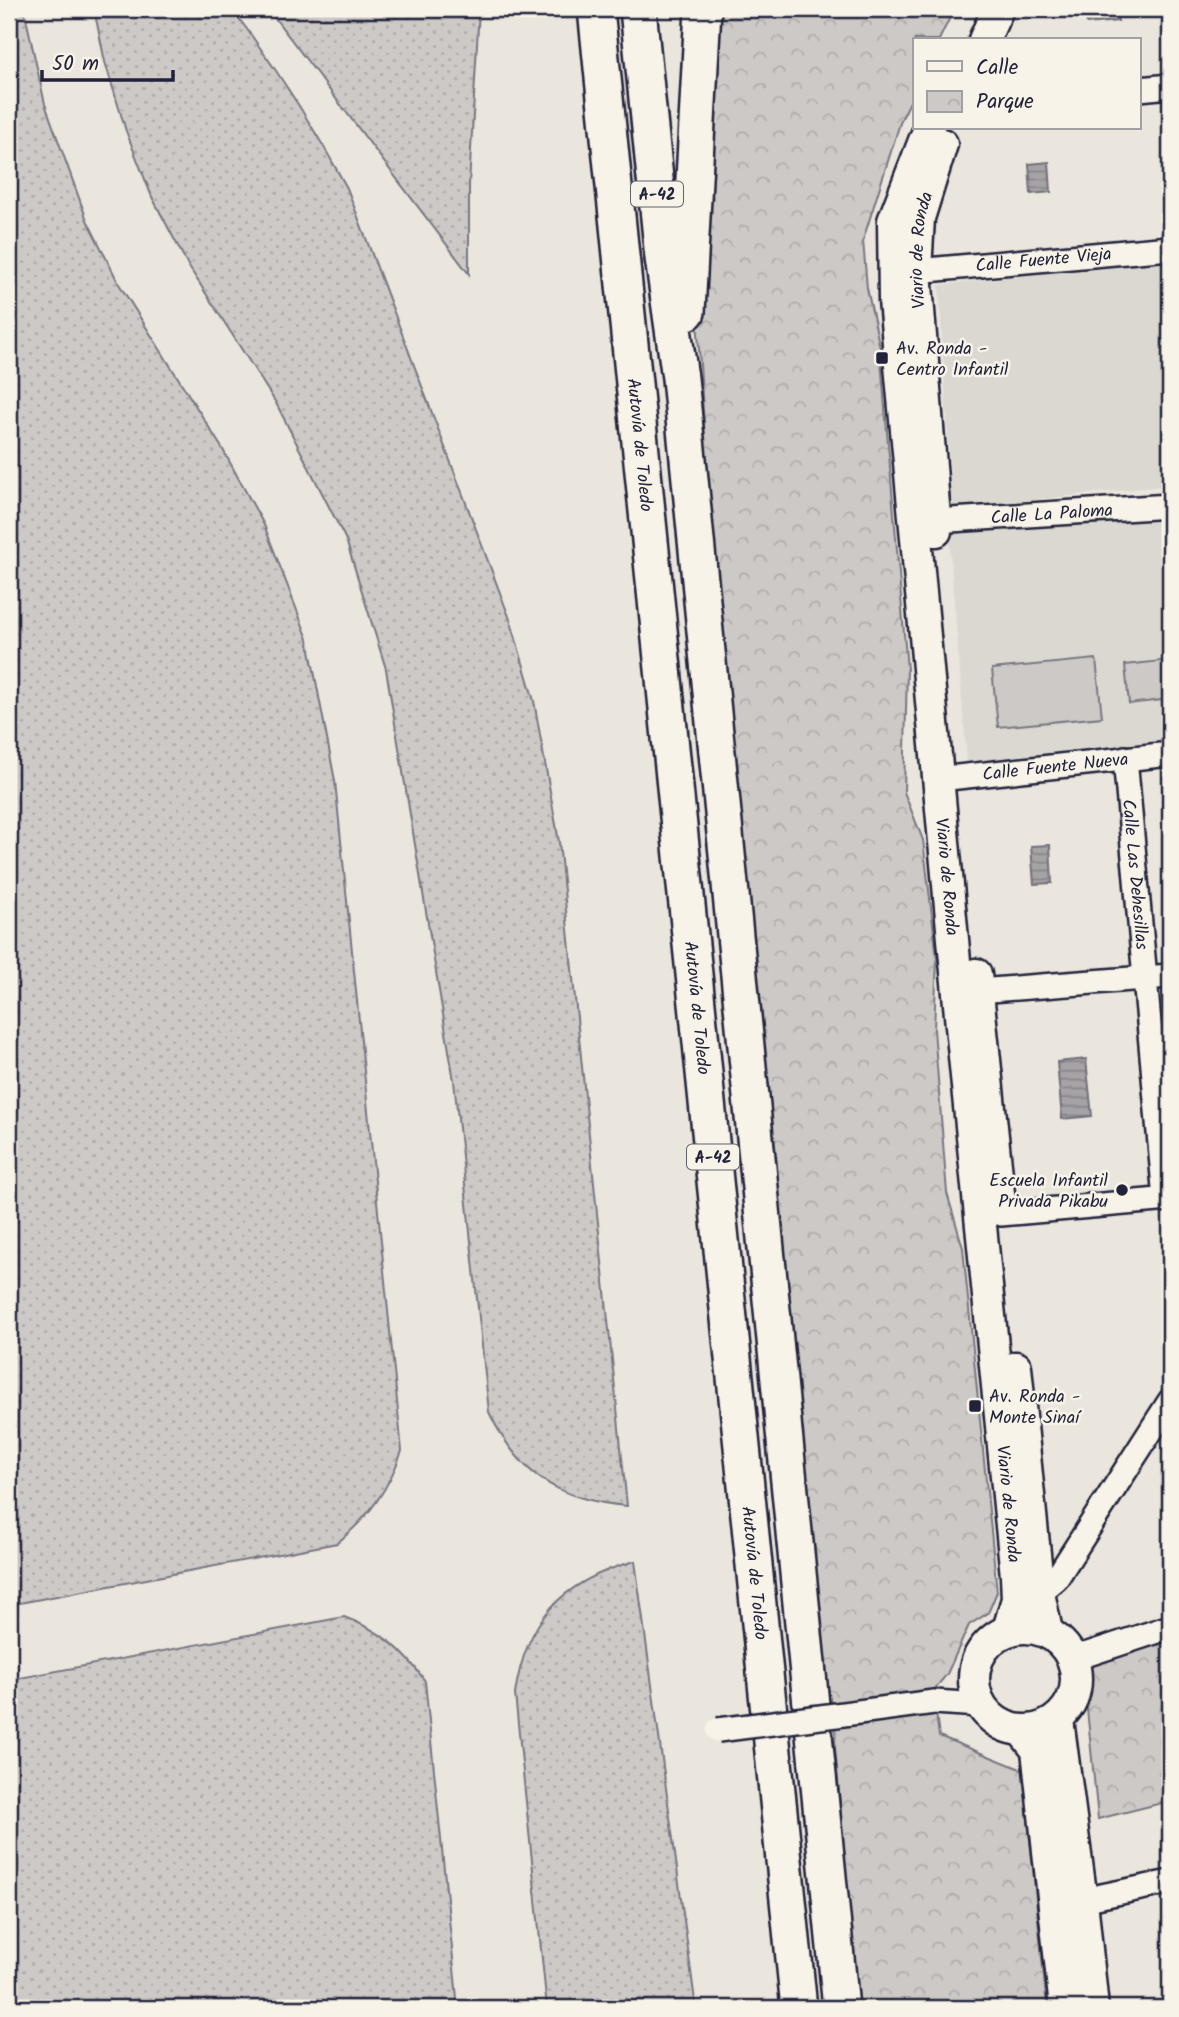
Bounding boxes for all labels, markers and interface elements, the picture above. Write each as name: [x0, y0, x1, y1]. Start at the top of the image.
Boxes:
scale bar: [42, 38, 173, 82]
legend: [913, 38, 1140, 130]
text: 50 m: [52, 48, 99, 81]
text: Calle: [976, 52, 1019, 85]
text: Parque: [976, 86, 1034, 119]
road number: A-42: [631, 182, 683, 206]
street label: Viario de Ronda: [903, 188, 942, 310]
street label: Calle Fuente Vieja: [974, 240, 1113, 282]
place label: Av. Ronda - Centro Infantil: [896, 335, 1009, 385]
marker: Av. Ronda - Centro Infantil: [874, 350, 890, 366]
street label: Autovía de Toledo: [618, 377, 660, 513]
street label: Calle La Paloma: [990, 497, 1114, 533]
street label: Calle Fuente Nueva: [981, 746, 1130, 790]
street label: Calle Las Dehesillas: [1113, 798, 1155, 952]
street label: Viario de Ronda: [926, 817, 966, 937]
street label: Autovía de Toledo: [675, 940, 717, 1076]
road number: A-42: [687, 1144, 739, 1170]
place label: Escuela Infantil Privada Pikabu: [989, 1167, 1109, 1217]
marker: Escuela Infantil Privada Pikabu: [1114, 1182, 1130, 1198]
place label: Av. Ronda - Monte Sinaí: [989, 1383, 1082, 1433]
marker: Av. Ronda - Monte Sinaí: [967, 1398, 983, 1414]
street label: Viario de Ronda: [987, 1444, 1028, 1564]
street label: Autovía de Toledo: [732, 1505, 775, 1641]

